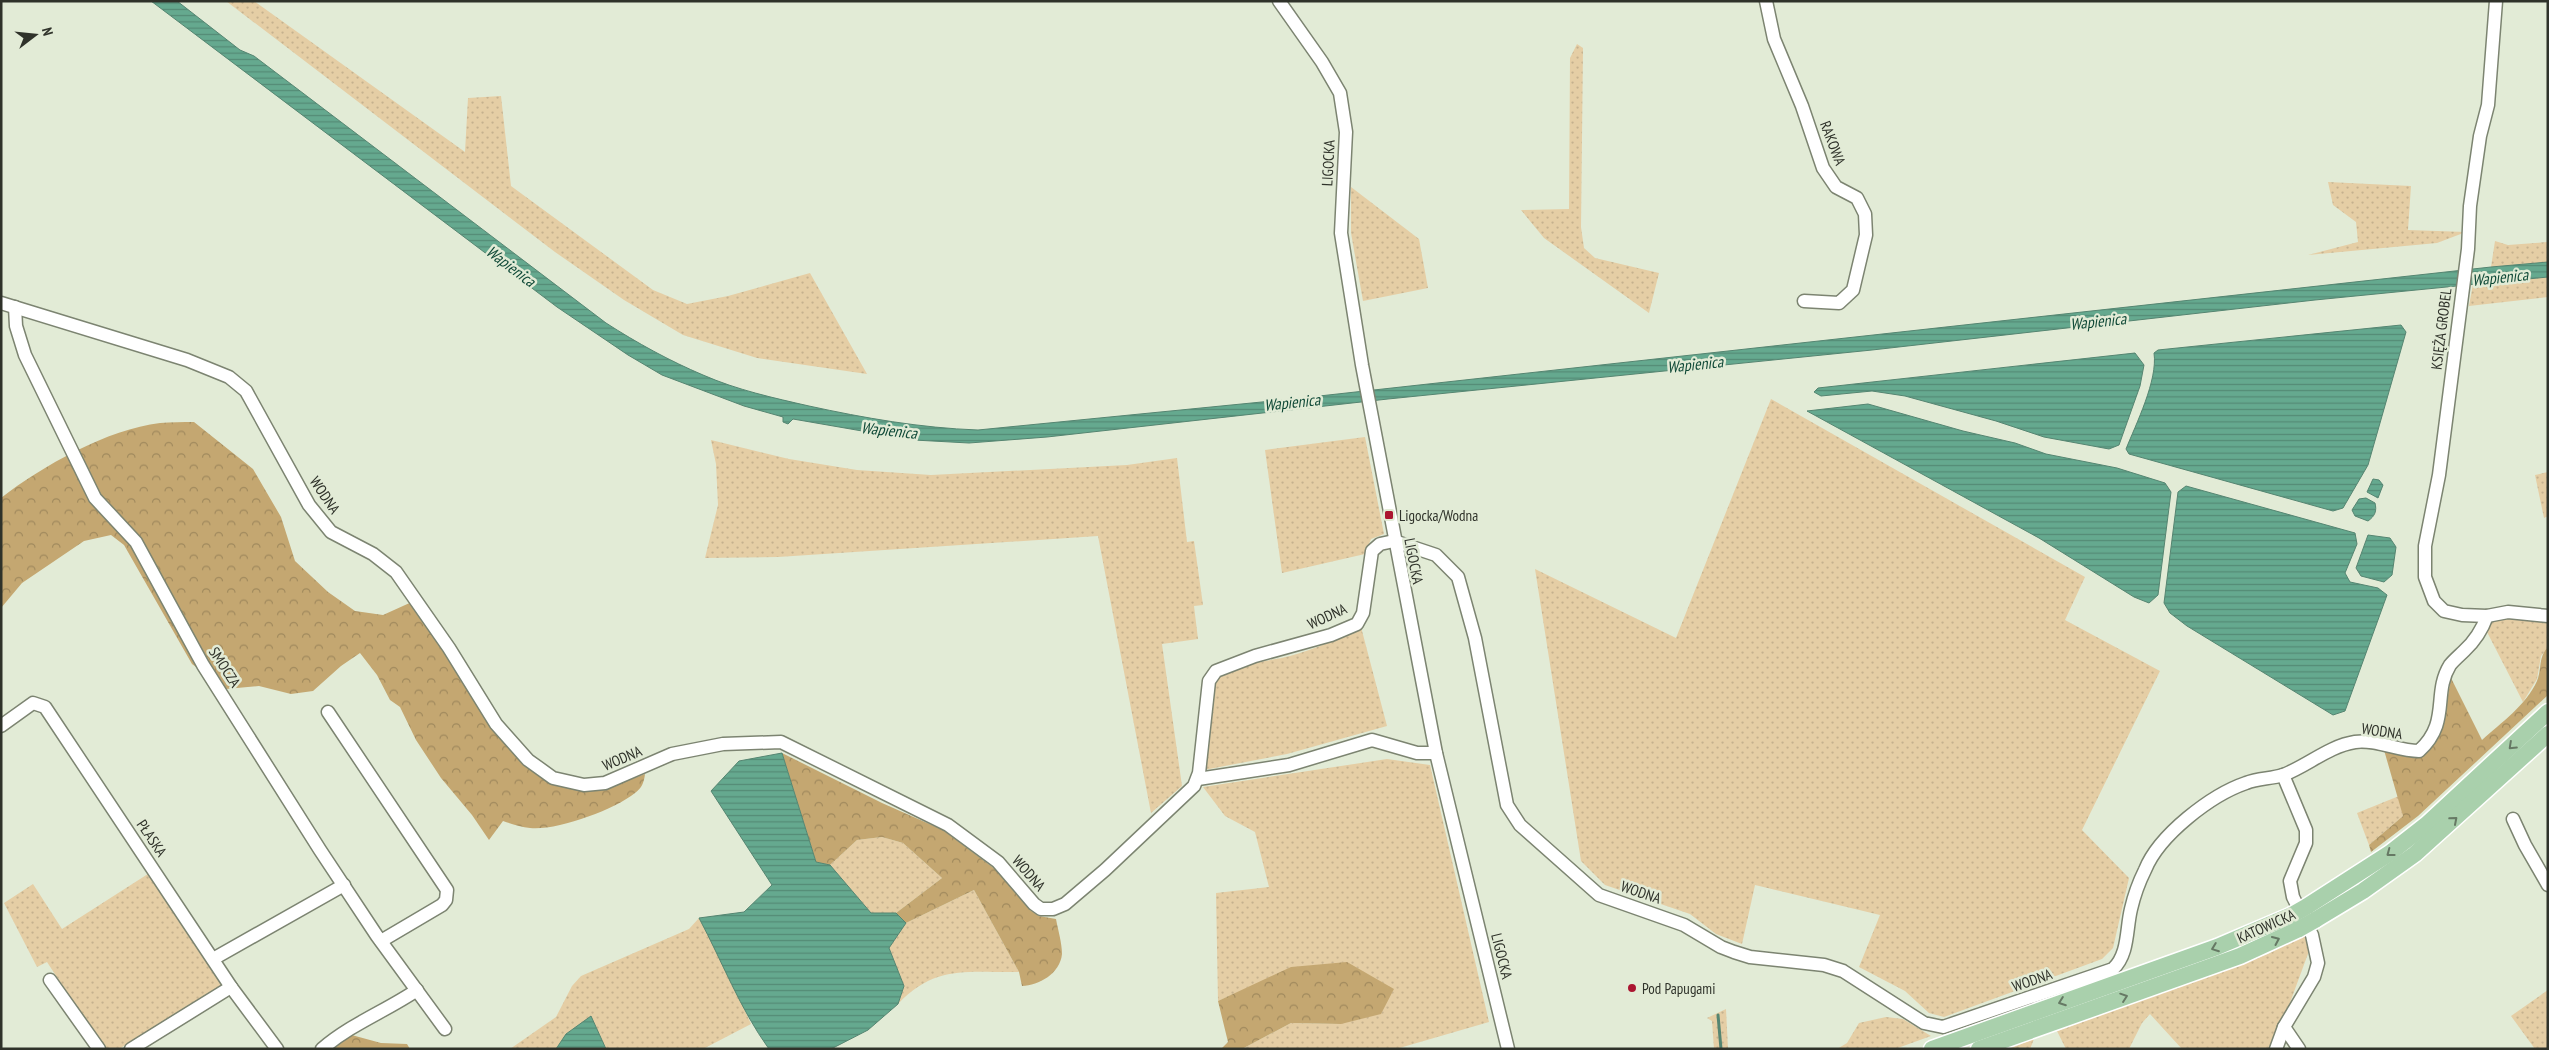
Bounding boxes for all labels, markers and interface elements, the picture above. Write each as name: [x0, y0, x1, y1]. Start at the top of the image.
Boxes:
north arrow: [10, 10, 60, 60]
text: N: [38, 25, 57, 38]
street label: RAKOWA: [1816, 118, 1850, 169]
street label: LIGOCKA: [1317, 138, 1339, 187]
water label: Wapienica: [483, 241, 541, 292]
water label: Wapienica: [2471, 264, 2531, 290]
street label: KSIĘŻA GROBEL: [2427, 286, 2456, 371]
water label: Wapienica: [2069, 308, 2129, 334]
water label: Wapienica: [1666, 351, 1726, 377]
water label: Wapienica: [1263, 389, 1323, 415]
water label: Wapienica: [860, 417, 920, 443]
street label: WODNA: [306, 473, 345, 518]
place label: Ligocka/Wodna: [1399, 506, 1478, 525]
marker: Ligocka/Wodna: [1383, 509, 1395, 521]
street label: LIGOCKA: [1400, 536, 1428, 586]
street label: WODNA: [1304, 599, 1350, 633]
street label: SMOCZA: [205, 643, 245, 691]
street label: WODNA: [2360, 719, 2405, 743]
one-way arrow: [2509, 740, 2518, 749]
street label: WODNA: [599, 741, 645, 775]
street label: PŁASKA: [133, 816, 172, 861]
one-way arrow: [2448, 818, 2457, 826]
one-way arrow: [2386, 847, 2396, 856]
street label: WODNA: [1008, 851, 1050, 895]
street label: WODNA: [1618, 876, 1664, 908]
street label: KATOWICKA: [2234, 904, 2299, 947]
street label: LIGOCKA: [1487, 931, 1517, 982]
one-way arrow: [2271, 936, 2280, 947]
one-way arrow: [2211, 942, 2220, 952]
street label: WODNA: [2009, 964, 2055, 996]
place label: Pod Papugami: [1642, 979, 1715, 998]
marker: Pod Papugami: [1626, 982, 1638, 994]
one-way arrow: [2119, 993, 2128, 1003]
one-way arrow: [2058, 997, 2067, 1007]

